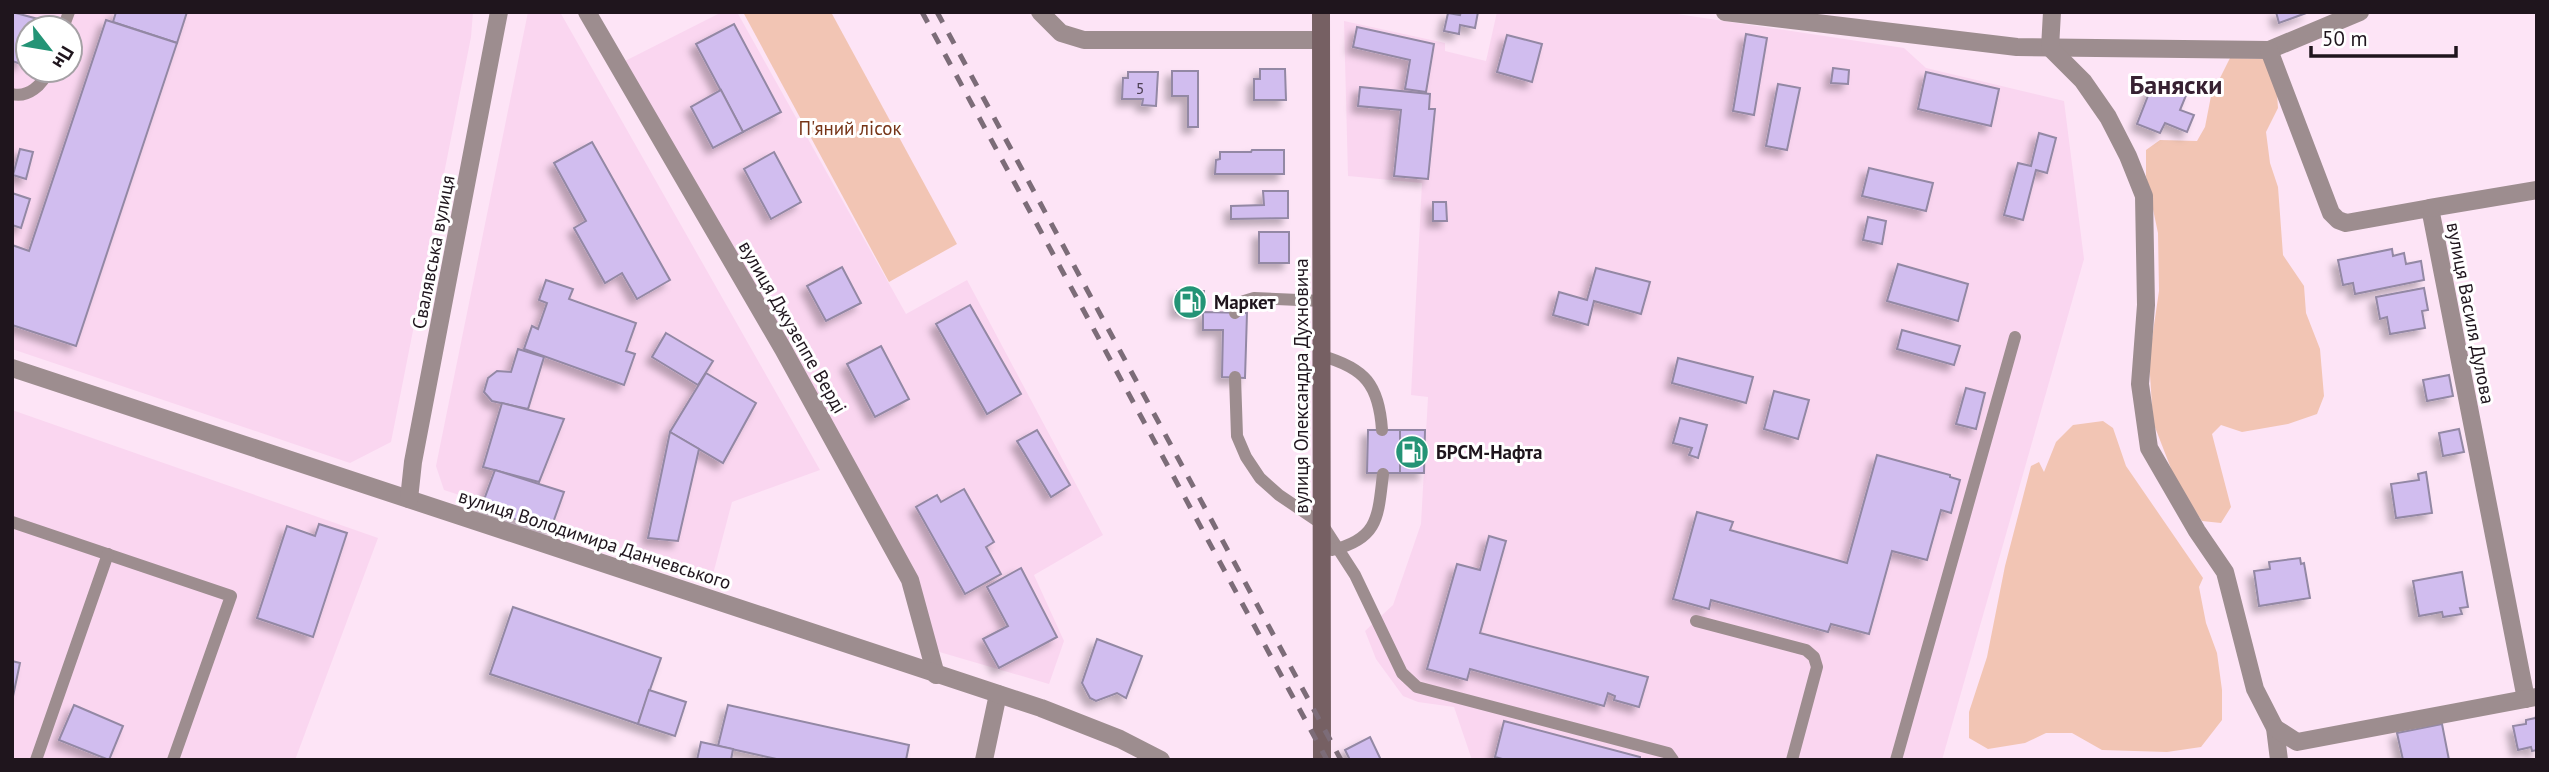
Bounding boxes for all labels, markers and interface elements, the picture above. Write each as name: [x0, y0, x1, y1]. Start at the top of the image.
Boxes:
north arrow: [14, 14, 84, 84]
scale bar: [2311, 14, 2456, 58]
text: 50 m: [2322, 25, 2368, 52]
text: Пн: [48, 42, 80, 74]
district label: Баняски: [2130, 68, 2222, 101]
house number: 5: [1136, 78, 1144, 98]
park label: П'яний лісок: [798, 116, 902, 140]
street label: Свалявська вулиця: [406, 173, 460, 331]
street label: вулиця Василя Дулова: [2442, 220, 2500, 406]
street label: вулиця Джузеппе Верді: [734, 236, 852, 418]
street label: вулиця Олександра Духновича: [1289, 258, 1313, 514]
fuel station icon: Маркет: [1171, 283, 1209, 321]
place label: Маркет: [1214, 290, 1276, 314]
fuel station icon: БРСМ-Нафта: [1393, 433, 1431, 471]
place label: БРСМ-Нафта: [1436, 440, 1542, 464]
street label: вулиця Володимира Данчевського: [456, 484, 734, 594]

